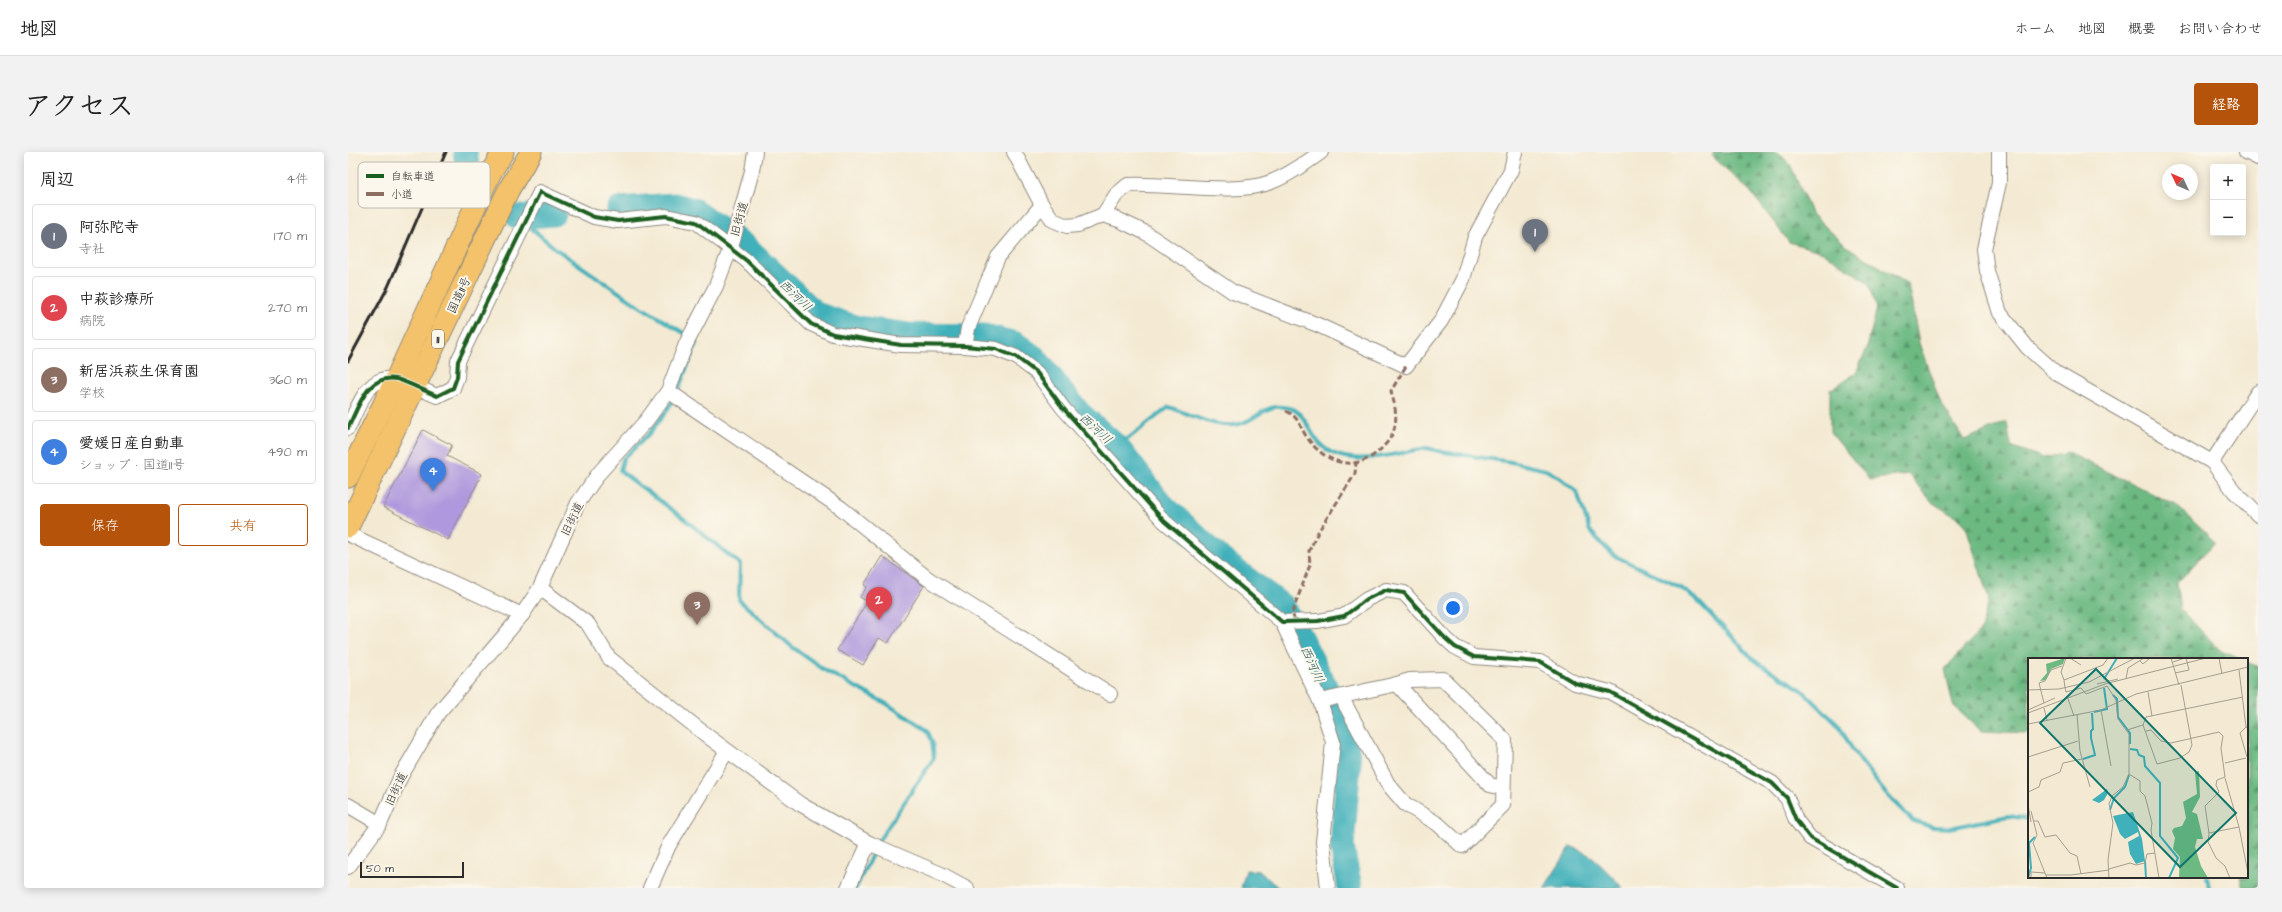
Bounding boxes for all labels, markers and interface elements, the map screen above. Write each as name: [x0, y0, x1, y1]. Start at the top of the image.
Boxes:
text: 地図: [20, 16, 58, 43]
text: ホーム: [2015, 19, 2056, 39]
text: 地図: [2078, 19, 2106, 39]
text: 概要: [2128, 19, 2156, 39]
text: お問い合わせ: [2178, 19, 2262, 39]
button: 経路: [2194, 83, 2258, 125]
text: アクセス: [24, 87, 134, 126]
legend: [358, 162, 490, 208]
north arrow: [2162, 164, 2198, 200]
map controls: [2210, 164, 2246, 236]
button: +: [2210, 164, 2246, 200]
text: 周辺: [40, 168, 74, 192]
text: 自転車道: [391, 169, 435, 184]
text: 4件: [286, 170, 308, 188]
text: 小道: [391, 187, 413, 202]
street label: 旧街道: [726, 199, 753, 239]
button: −: [2210, 200, 2246, 236]
text: 阿弥陀寺: [79, 217, 139, 238]
pin: 1: [1522, 219, 1548, 252]
text: 1: [53, 227, 55, 245]
text: 170 m: [274, 227, 307, 245]
text: 寺社: [79, 240, 105, 258]
street label: 国道11号: [443, 274, 475, 317]
water label: 西河川: [775, 276, 816, 316]
text: 中萩診療所: [79, 289, 154, 310]
text: 2: [50, 299, 58, 317]
text: 270 m: [268, 299, 307, 317]
text: 病院: [79, 312, 105, 330]
road number: 11: [432, 330, 444, 348]
text: 新居浜萩生保育園: [79, 361, 199, 382]
text: 3: [51, 371, 57, 389]
text: 360 m: [269, 371, 307, 389]
text: 学校: [79, 384, 105, 402]
water label: 西河川: [1075, 409, 1116, 448]
text: 愛媛日産自動車: [79, 433, 184, 454]
text: 4: [50, 443, 58, 461]
text: 490 m: [267, 443, 307, 461]
text: ショップ · 国道11号: [79, 456, 185, 474]
pin: 4: [420, 458, 446, 491]
street label: 旧街道: [557, 499, 588, 539]
button: 保存: [40, 504, 170, 546]
button: 共有: [178, 504, 308, 546]
pin: 2: [866, 587, 892, 620]
pin: 3: [684, 592, 710, 625]
your location: [1443, 598, 1463, 618]
water label: 西河川: [1296, 643, 1328, 686]
inset map: [2028, 658, 2248, 878]
street label: 旧街道: [381, 769, 412, 809]
scale bar: [360, 860, 464, 879]
text: 50 m: [366, 861, 394, 876]

